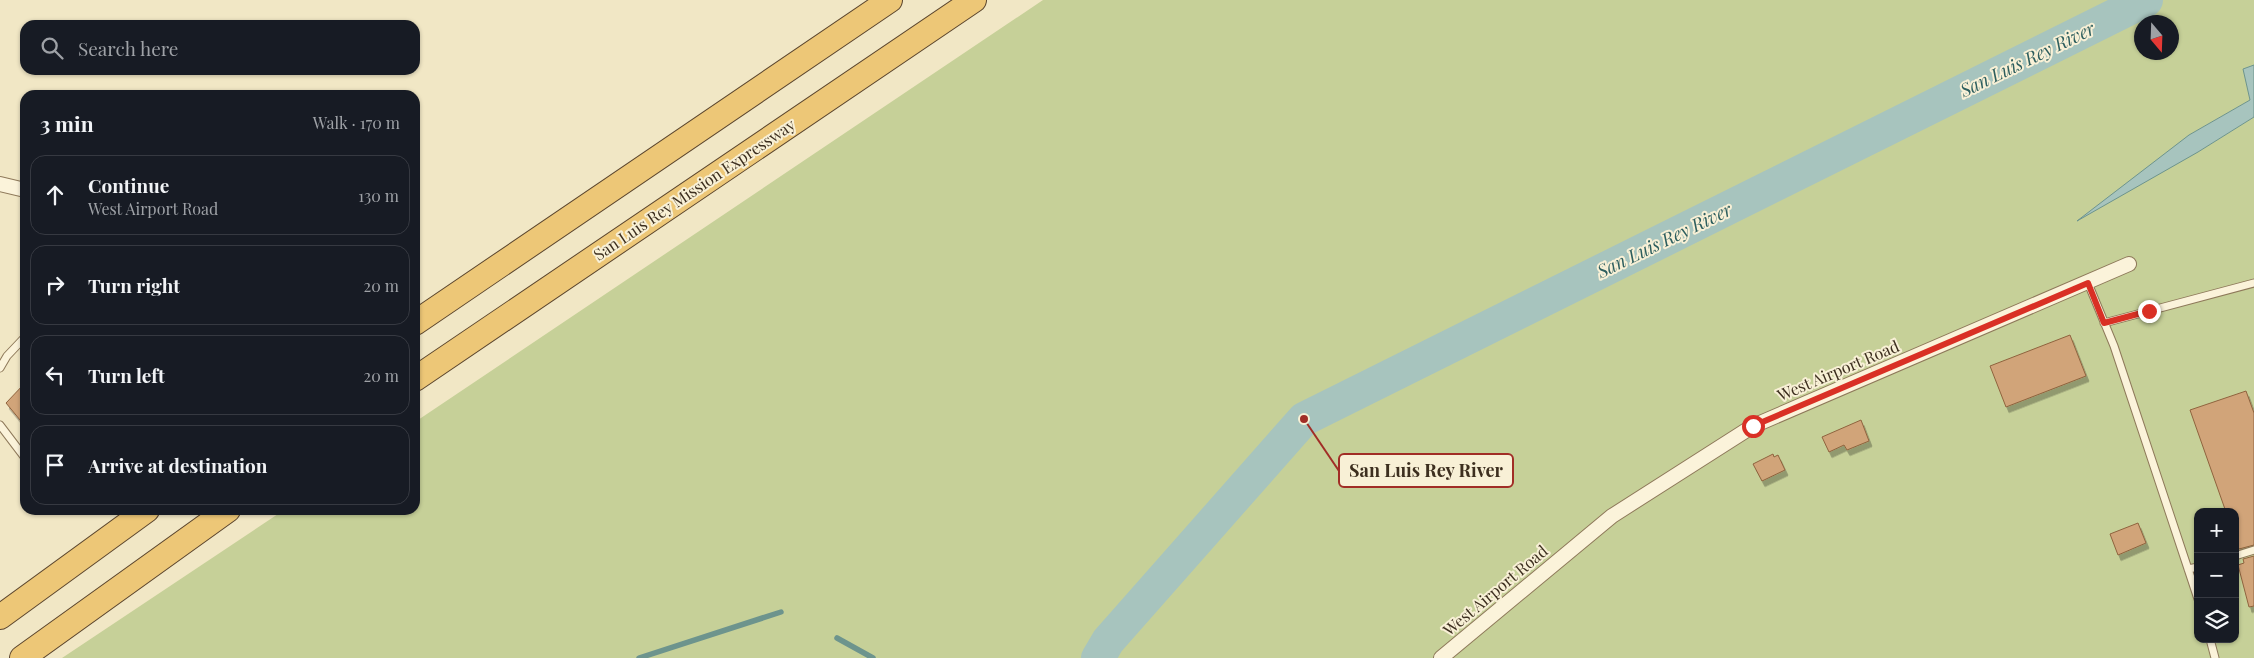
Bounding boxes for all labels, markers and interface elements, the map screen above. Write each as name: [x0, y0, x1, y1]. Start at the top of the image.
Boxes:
water label: San Luis Rey River: [1955, 15, 2100, 102]
north arrow: [2134, 15, 2179, 60]
search box: [20, 20, 420, 75]
icon: search: [38, 34, 66, 62]
text: Search here: [78, 35, 178, 61]
text: 3 min: [40, 109, 94, 137]
text: Walk · 170 m: [313, 112, 400, 133]
street label: San Luis Rey Mission Expressway: [589, 113, 799, 265]
text: Continue: [88, 172, 169, 198]
icon: ahead: [41, 181, 69, 209]
text: 130 m: [358, 185, 399, 206]
water label: San Luis Rey River: [1592, 196, 1737, 283]
text: West Airport Road: [88, 198, 218, 219]
icon: right: [41, 271, 69, 299]
text: Turn right: [88, 272, 180, 298]
text: 20 m: [364, 275, 399, 296]
route end: [2138, 300, 2161, 323]
street label: West Airport Road: [1773, 335, 1902, 406]
icon: left: [41, 361, 69, 389]
text: Turn left: [88, 362, 165, 388]
text: 20 m: [364, 365, 399, 386]
route start: [1742, 415, 1765, 438]
icon: arrive: [41, 451, 69, 479]
text: Arrive at destination: [88, 452, 268, 478]
callout: San Luis Rey River: [1339, 454, 1513, 487]
text: San Luis Rey River: [1349, 458, 1503, 482]
map controls: [2194, 508, 2239, 643]
button: +: [2194, 508, 2239, 553]
street label: West Airport Road: [1438, 540, 1552, 641]
button: −: [2194, 553, 2239, 598]
button: layers: [2194, 598, 2239, 643]

